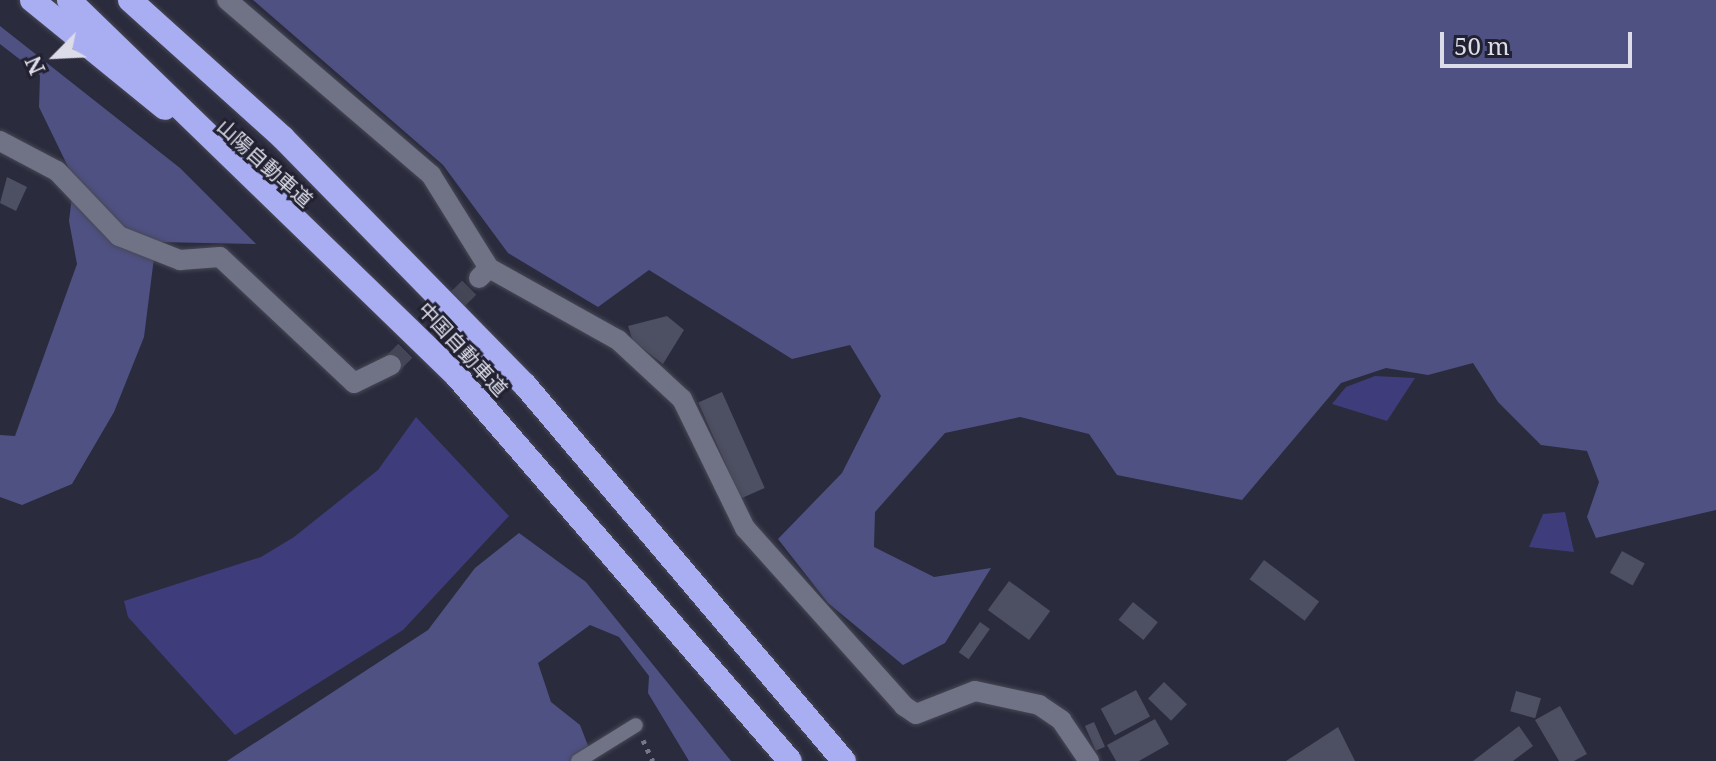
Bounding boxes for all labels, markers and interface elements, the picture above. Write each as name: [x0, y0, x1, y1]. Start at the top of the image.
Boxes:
north arrow: [16, 16, 96, 96]
scale bar: [1444, 16, 1636, 66]
text: 50 m: [1454, 29, 1510, 62]
text: N: [17, 52, 51, 80]
street label: 山陽自動車道: [212, 114, 318, 212]
street label: 中国自動車道: [413, 297, 513, 401]

